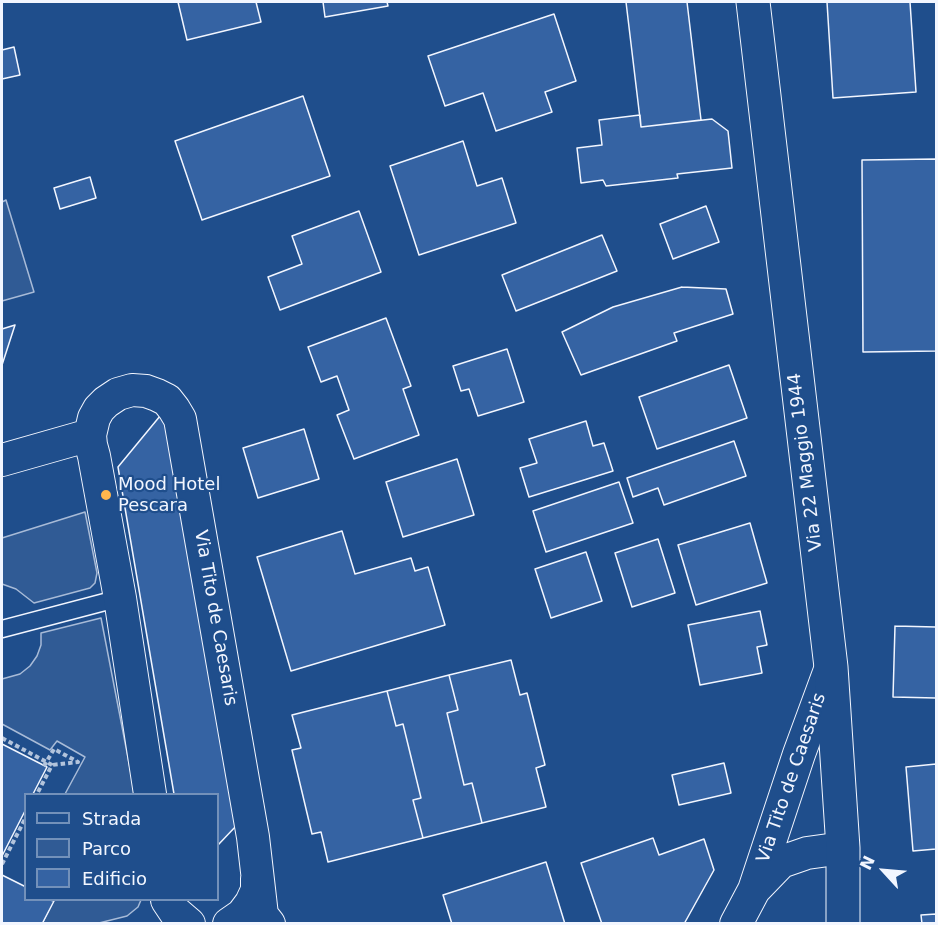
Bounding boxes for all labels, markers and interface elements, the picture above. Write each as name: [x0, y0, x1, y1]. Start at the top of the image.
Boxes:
street label: Via 22 Maggio 1944: [784, 372, 828, 552]
place label: Mood Hotel Pescara: [118, 474, 220, 516]
marker: Mood Hotel Pescara: [99, 488, 113, 502]
street label: Via Tito de Caesaris: [189, 528, 241, 708]
street label: Via Tito de Caesaris: [753, 690, 831, 866]
legend: [24, 793, 219, 901]
text: Strada: [82, 808, 141, 829]
text: Parco: [82, 838, 131, 859]
north arrow: [854, 841, 914, 901]
text: N: [856, 853, 879, 873]
text: Edificio: [82, 868, 147, 889]

